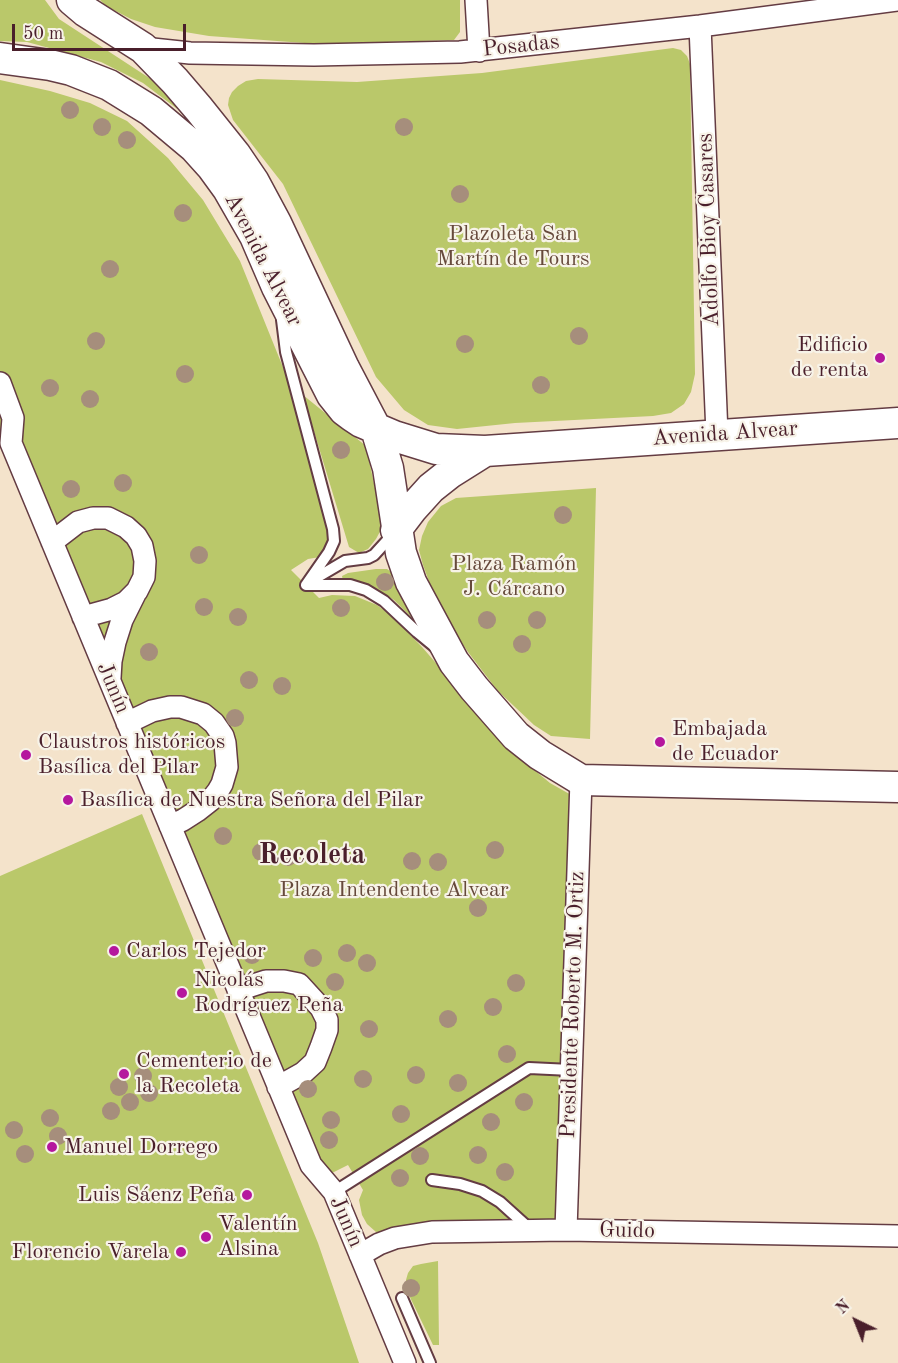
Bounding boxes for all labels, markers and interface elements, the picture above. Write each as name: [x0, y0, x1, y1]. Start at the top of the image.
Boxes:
scale bar: [15, 12, 189, 50]
text: 50 m: [23, 25, 63, 43]
street label: Posadas: [481, 29, 561, 63]
street label: Adolfo Bioy Casares: [692, 133, 726, 327]
street label: Avenida Alvear: [218, 189, 308, 331]
park label: Plazoleta San Martín de Tours: [436, 221, 590, 272]
place label: Edificio de renta: [791, 332, 868, 384]
marker: Edificio de renta: [873, 351, 887, 365]
street label: Avenida Alvear: [651, 416, 799, 452]
park label: Plaza Ramón J. Cárcano: [451, 551, 577, 602]
street label: Junín: [90, 658, 136, 718]
place label: Embajada de Ecuador: [672, 716, 779, 768]
place label: Claustros históricos Basílica del Pilar: [38, 729, 225, 780]
marker: Embajada de Ecuador: [653, 735, 667, 749]
marker: Claustros históricos Basílica del Pilar: [19, 748, 33, 762]
place label: Basílica de Nuestra Señora del Pilar: [80, 787, 423, 813]
marker: Basílica de Nuestra Señora del Pilar: [61, 793, 75, 807]
district label: Recoleta: [258, 839, 366, 873]
street label: Presidente Roberto M. Ortiz: [555, 871, 591, 1139]
park label: Plaza Intendente Alvear: [279, 877, 509, 903]
place label: Carlos Tejedor: [126, 938, 266, 964]
marker: Carlos Tejedor: [107, 944, 121, 958]
place label: Nicolás Rodríguez Peña: [194, 967, 343, 1018]
marker: Nicolás Rodríguez Peña: [175, 986, 189, 1000]
place label: Cementerio de la Recoleta: [136, 1048, 272, 1100]
marker: Cementerio de la Recoleta: [117, 1067, 131, 1081]
place label: Manuel Dorrego: [64, 1134, 218, 1160]
marker: Manuel Dorrego: [45, 1140, 59, 1154]
place label: Luis Sáenz Peña: [78, 1182, 235, 1208]
marker: Luis Sáenz Peña: [240, 1188, 254, 1202]
street label: Junín: [323, 1192, 369, 1252]
place label: Valentín Alsina: [218, 1211, 298, 1262]
street label: Guido: [599, 1217, 655, 1245]
marker: Valentín Alsina: [199, 1230, 213, 1244]
place label: Florencio Varela: [12, 1239, 169, 1265]
marker: Florencio Varela: [174, 1245, 188, 1259]
north arrow: [826, 1291, 886, 1351]
text: N: [834, 1298, 854, 1318]

